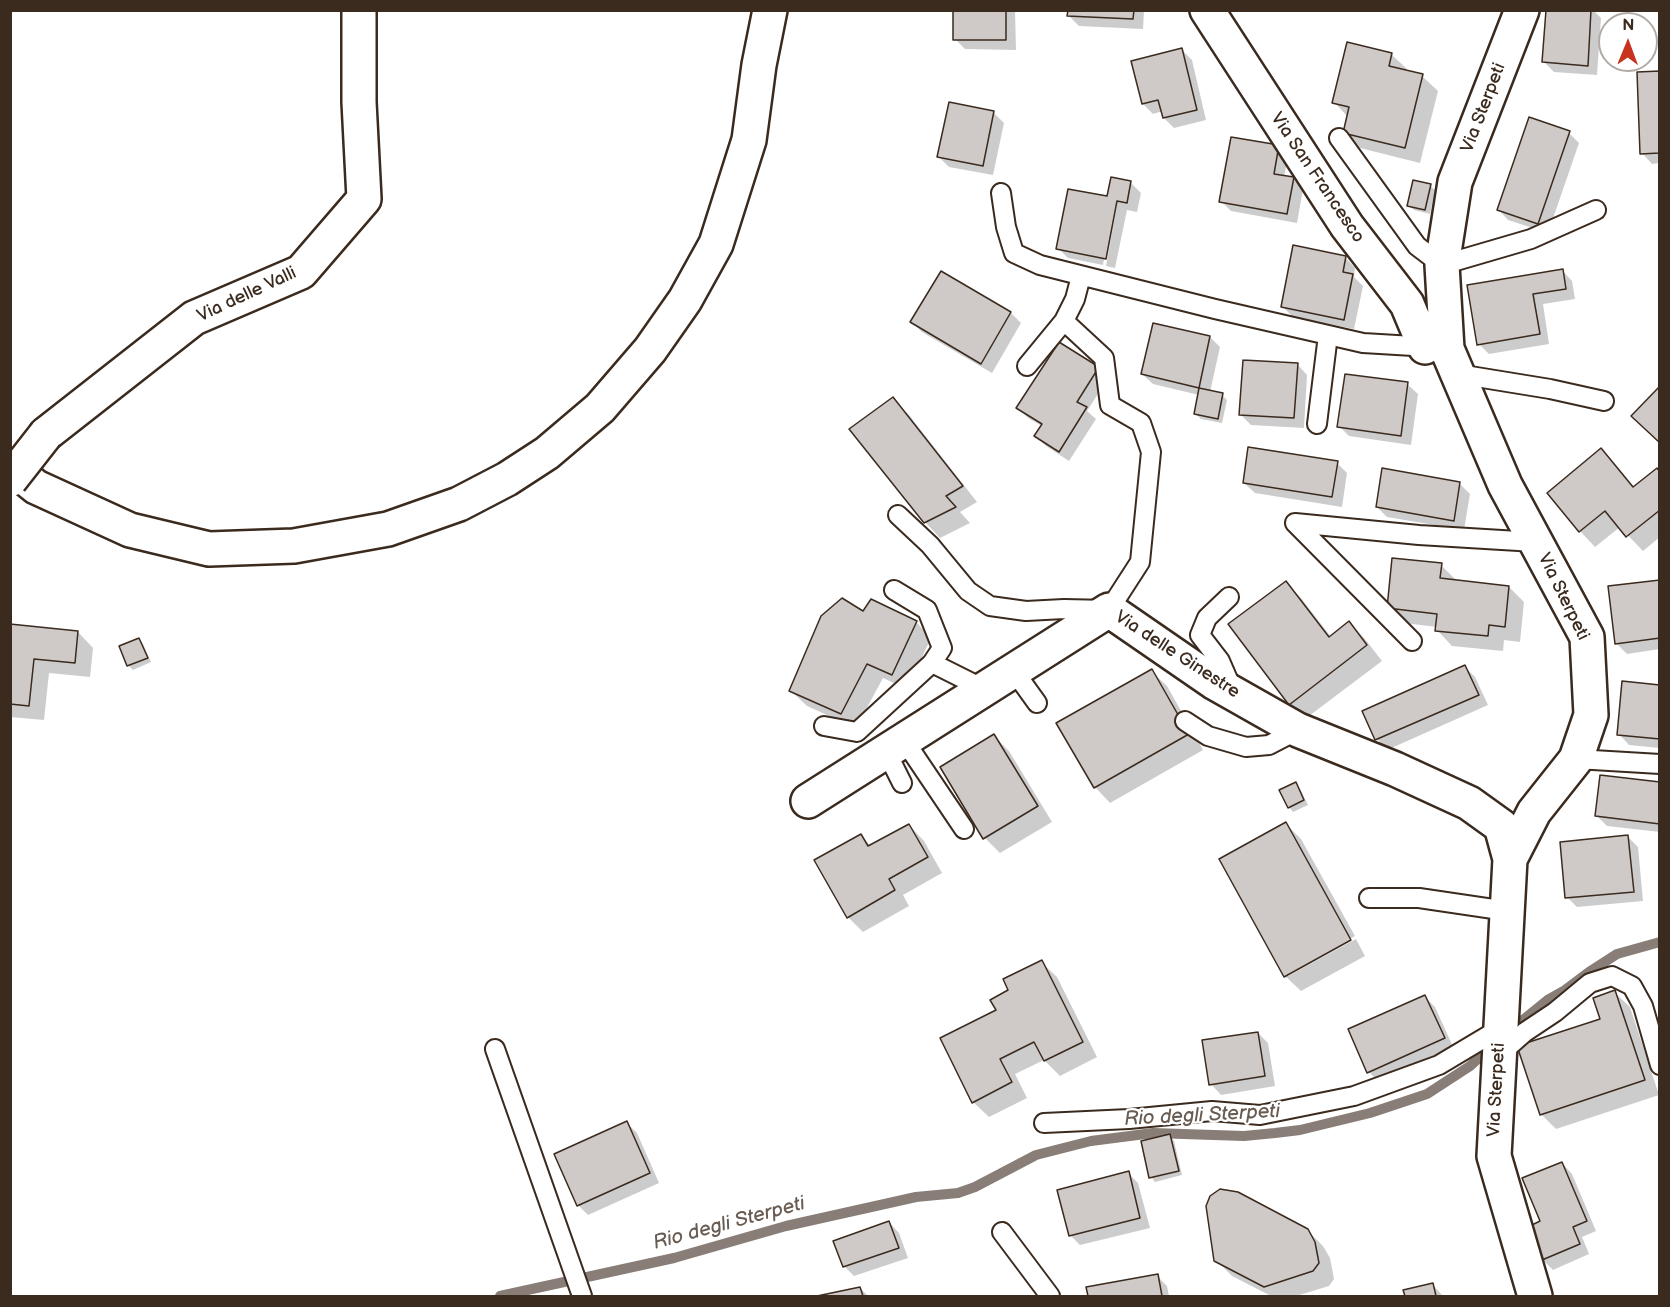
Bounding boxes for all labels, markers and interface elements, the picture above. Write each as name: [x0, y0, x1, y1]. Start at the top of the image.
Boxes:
north arrow: [1598, 12, 1658, 72]
text: N: [1622, 16, 1634, 35]
street label: Via Sterpeti: [1457, 60, 1511, 156]
street label: Via San Francesco: [1265, 109, 1369, 247]
street label: Via delle Valli: [194, 263, 300, 327]
street label: Via Sterpeti: [1533, 550, 1593, 644]
street label: Via delle Ginestre: [1110, 607, 1244, 703]
street label: Via Sterpeti: [1484, 1042, 1510, 1138]
water label: Rio degli Sterpeti: [1123, 1100, 1281, 1132]
water label: Rio degli Sterpeti: [651, 1192, 807, 1256]

